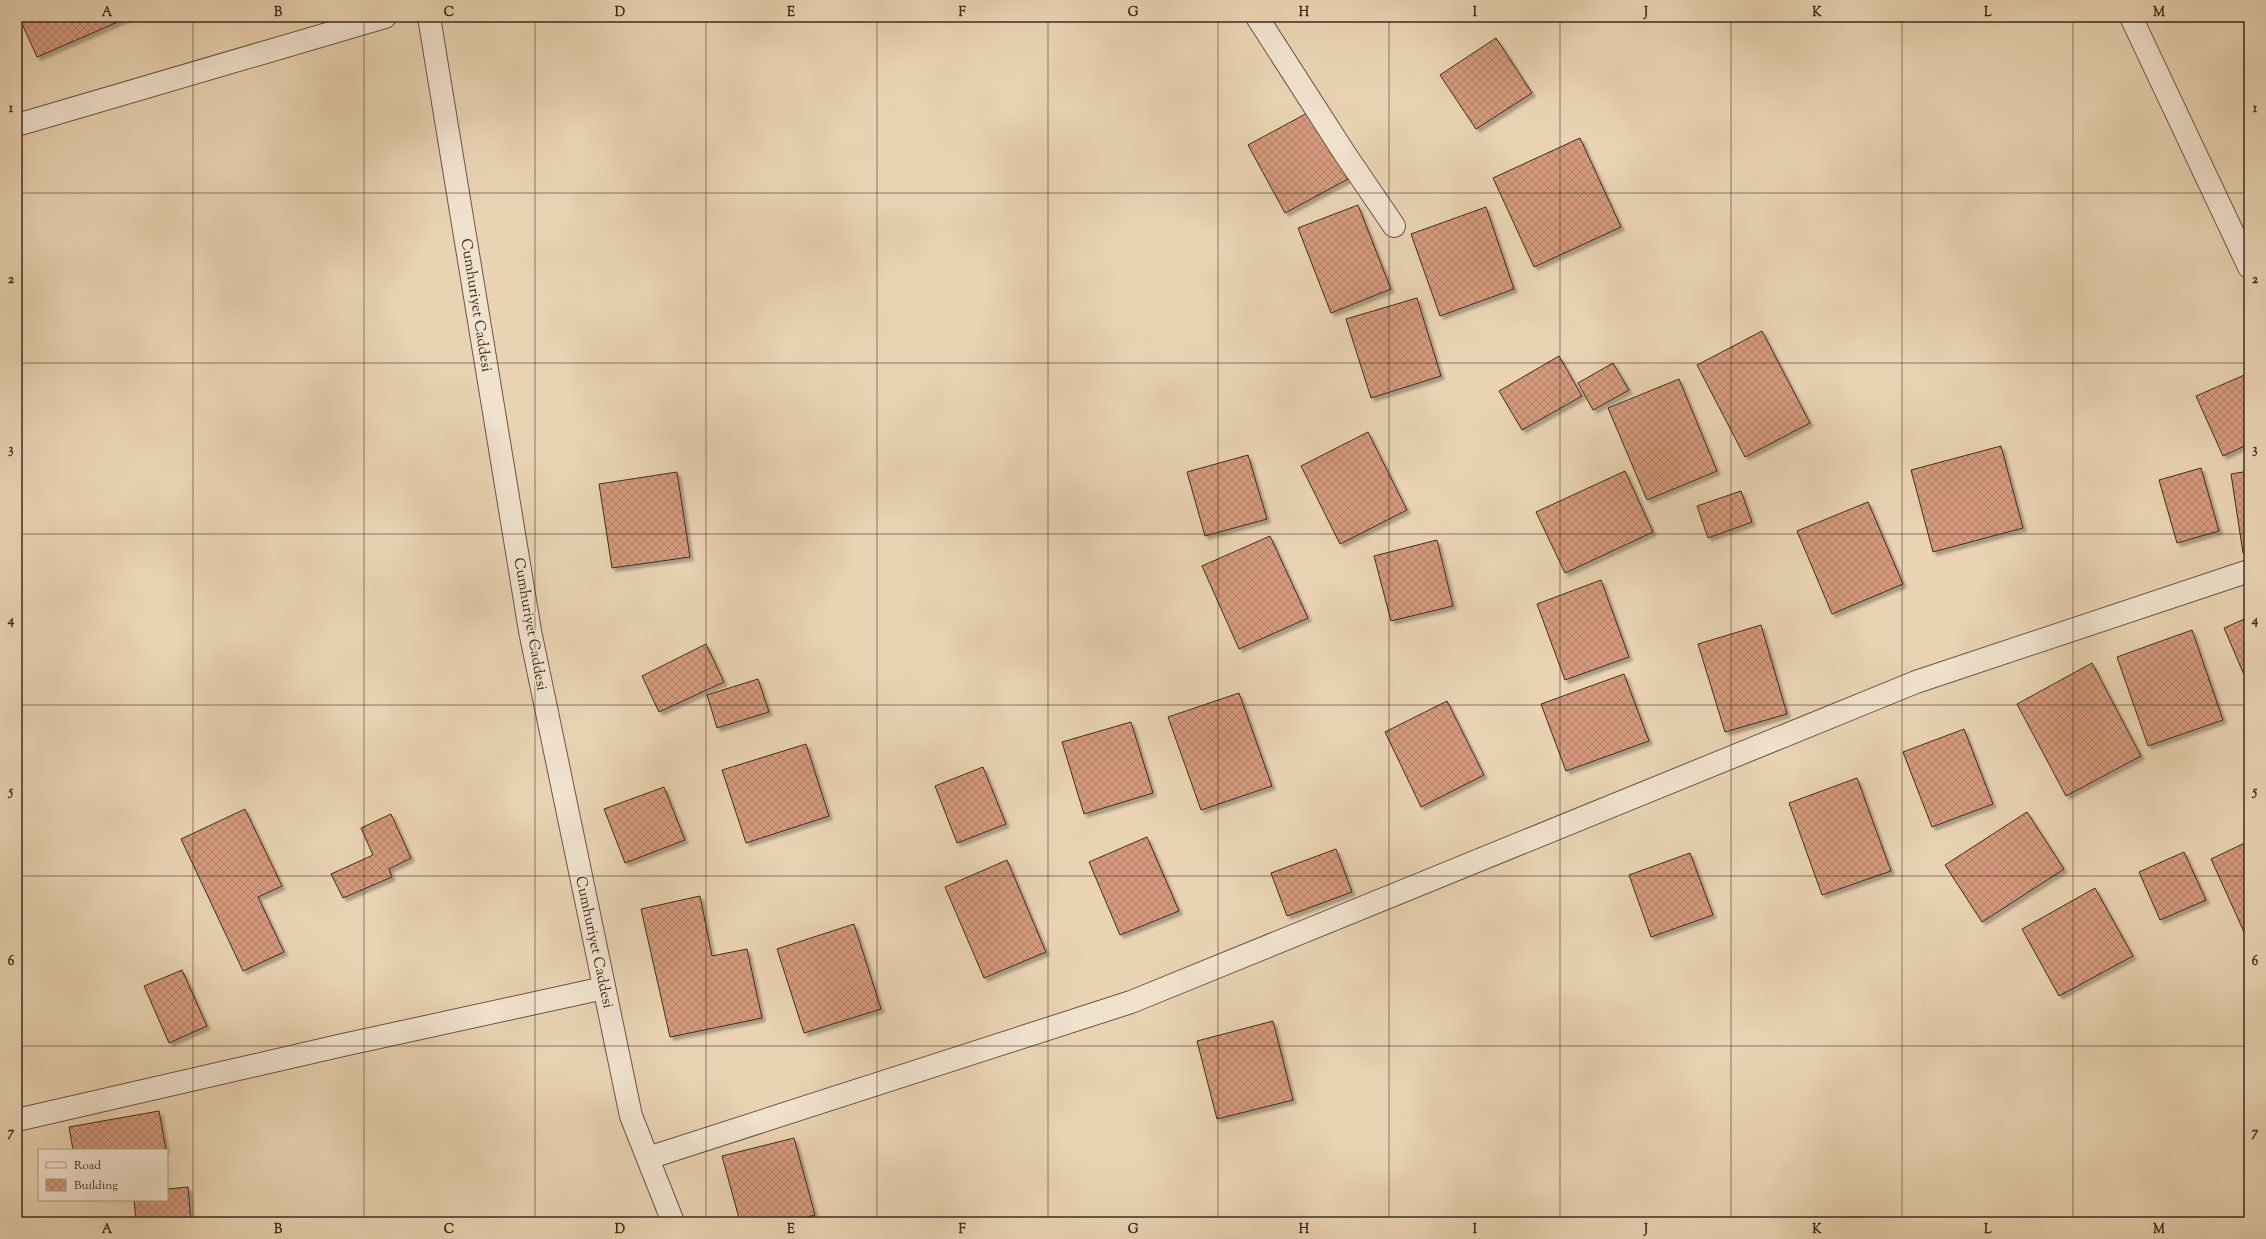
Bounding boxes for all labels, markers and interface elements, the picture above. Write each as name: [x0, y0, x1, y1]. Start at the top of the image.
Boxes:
text: A: [102, 4, 113, 22]
text: B: [274, 4, 283, 22]
text: C: [444, 4, 454, 22]
text: D: [615, 4, 625, 22]
text: E: [787, 4, 795, 22]
text: F: [958, 4, 966, 22]
text: G: [1128, 4, 1139, 22]
text: H: [1299, 4, 1310, 22]
text: I: [1473, 4, 1478, 22]
text: J: [1643, 4, 1648, 22]
text: K: [1812, 4, 1822, 22]
text: L: [1984, 4, 1992, 22]
text: M: [2153, 4, 2165, 22]
text: 1: [9, 100, 14, 118]
text: 1: [2253, 100, 2258, 118]
street label: Cumhuriyet Caddesi: [455, 237, 496, 373]
text: 2: [8, 271, 15, 289]
text: 2: [2252, 271, 2259, 289]
text: 3: [8, 441, 14, 459]
text: 3: [2252, 441, 2258, 459]
street label: Cumhuriyet Caddesi: [507, 556, 552, 692]
text: 4: [7, 612, 15, 630]
text: 4: [2251, 612, 2259, 630]
text: 5: [8, 783, 14, 801]
text: 5: [2252, 783, 2258, 801]
street label: Cumhuriyet Caddesi: [569, 874, 618, 1010]
text: 6: [8, 953, 15, 971]
text: 6: [2252, 953, 2259, 971]
text: 7: [8, 1124, 15, 1142]
text: 7: [2252, 1124, 2259, 1142]
legend: [38, 1149, 168, 1201]
text: Road: [74, 1157, 101, 1175]
text: Building: [74, 1177, 118, 1195]
text: A: [102, 1221, 113, 1239]
text: B: [274, 1221, 283, 1239]
text: C: [444, 1221, 454, 1239]
text: D: [615, 1221, 625, 1239]
text: E: [787, 1221, 795, 1239]
text: F: [958, 1221, 966, 1239]
text: G: [1128, 1221, 1139, 1239]
text: H: [1299, 1221, 1310, 1239]
text: I: [1473, 1221, 1478, 1239]
text: J: [1643, 1221, 1648, 1239]
text: K: [1812, 1221, 1822, 1239]
text: L: [1984, 1221, 1992, 1239]
text: M: [2153, 1221, 2165, 1239]

